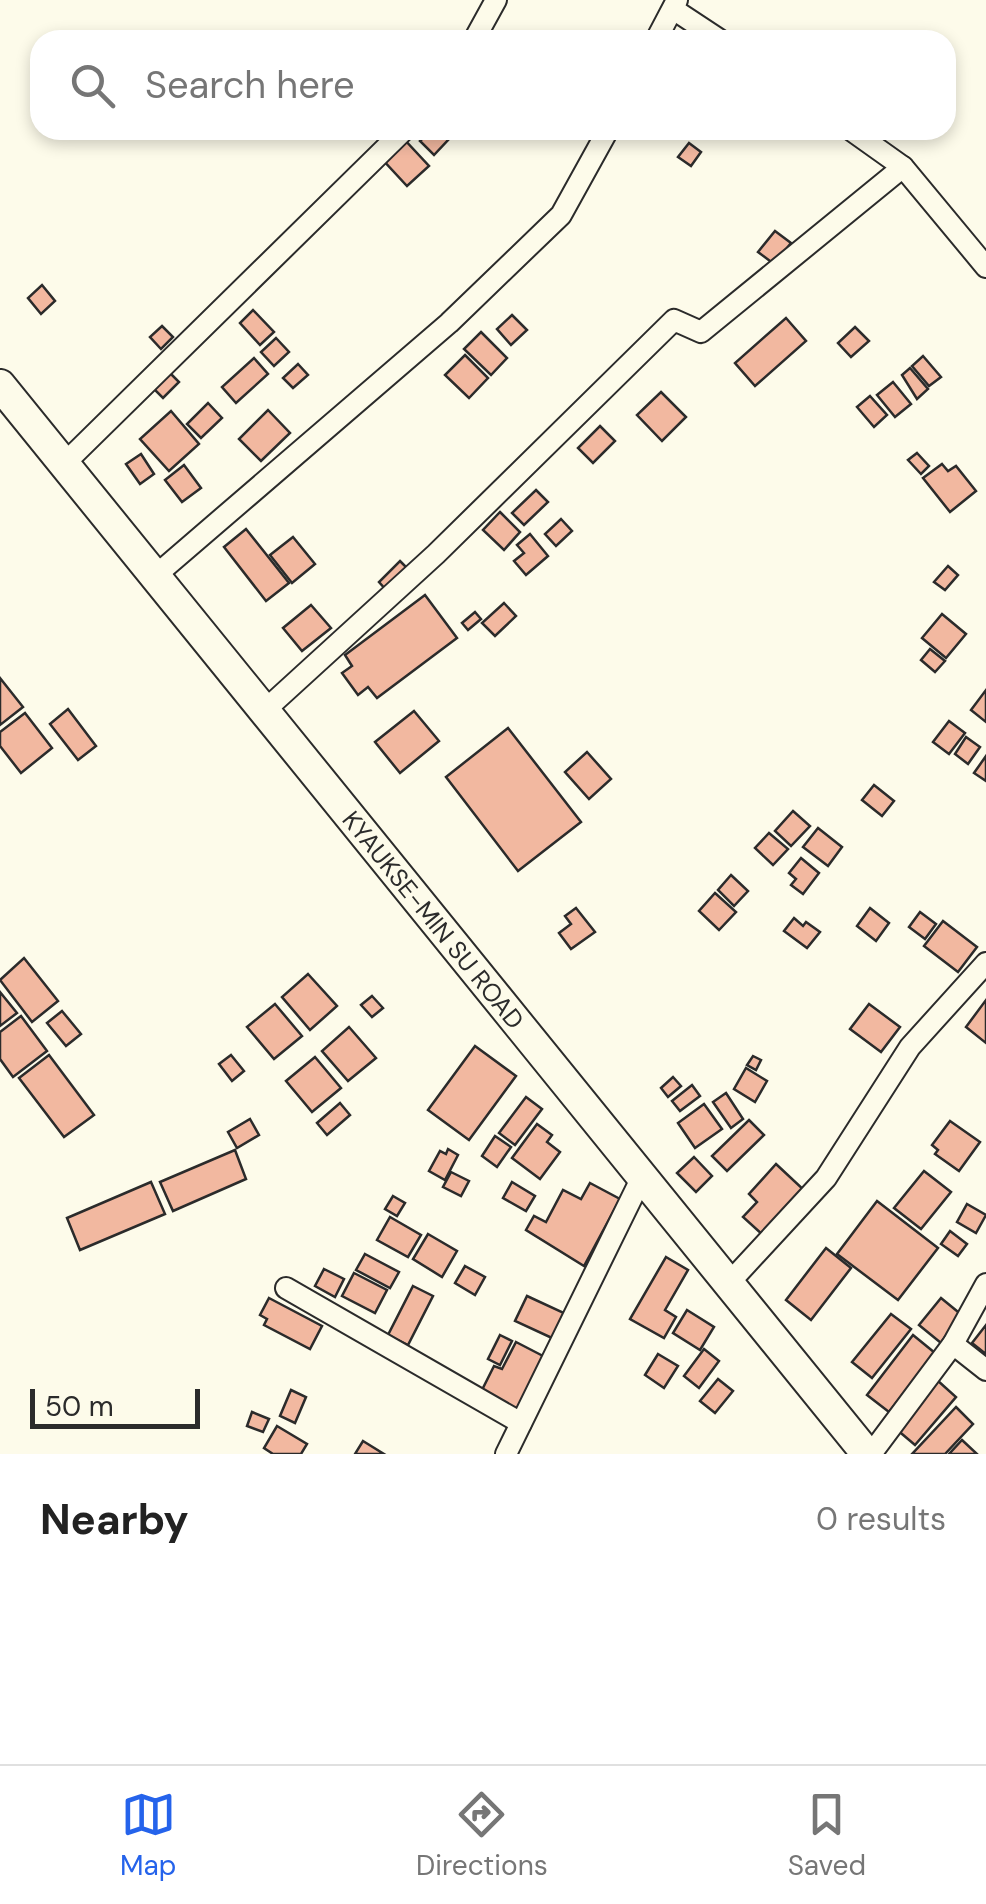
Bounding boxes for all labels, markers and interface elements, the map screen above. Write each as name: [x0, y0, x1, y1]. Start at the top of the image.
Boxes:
search box: [30, 30, 956, 140]
icon: search: [65, 58, 120, 113]
text: Search here: [145, 60, 355, 110]
street label: KYAUKSE-MIN SU ROAD: [335, 804, 531, 1036]
scale bar: [30, 1384, 200, 1428]
text: 50 m: [45, 1388, 114, 1425]
text: Nearby: [40, 1492, 189, 1547]
text: 0 results: [816, 1498, 946, 1540]
tab: Map: [120, 1787, 176, 1884]
tab: Directions: [416, 1787, 548, 1884]
tab: Saved: [788, 1787, 866, 1884]

